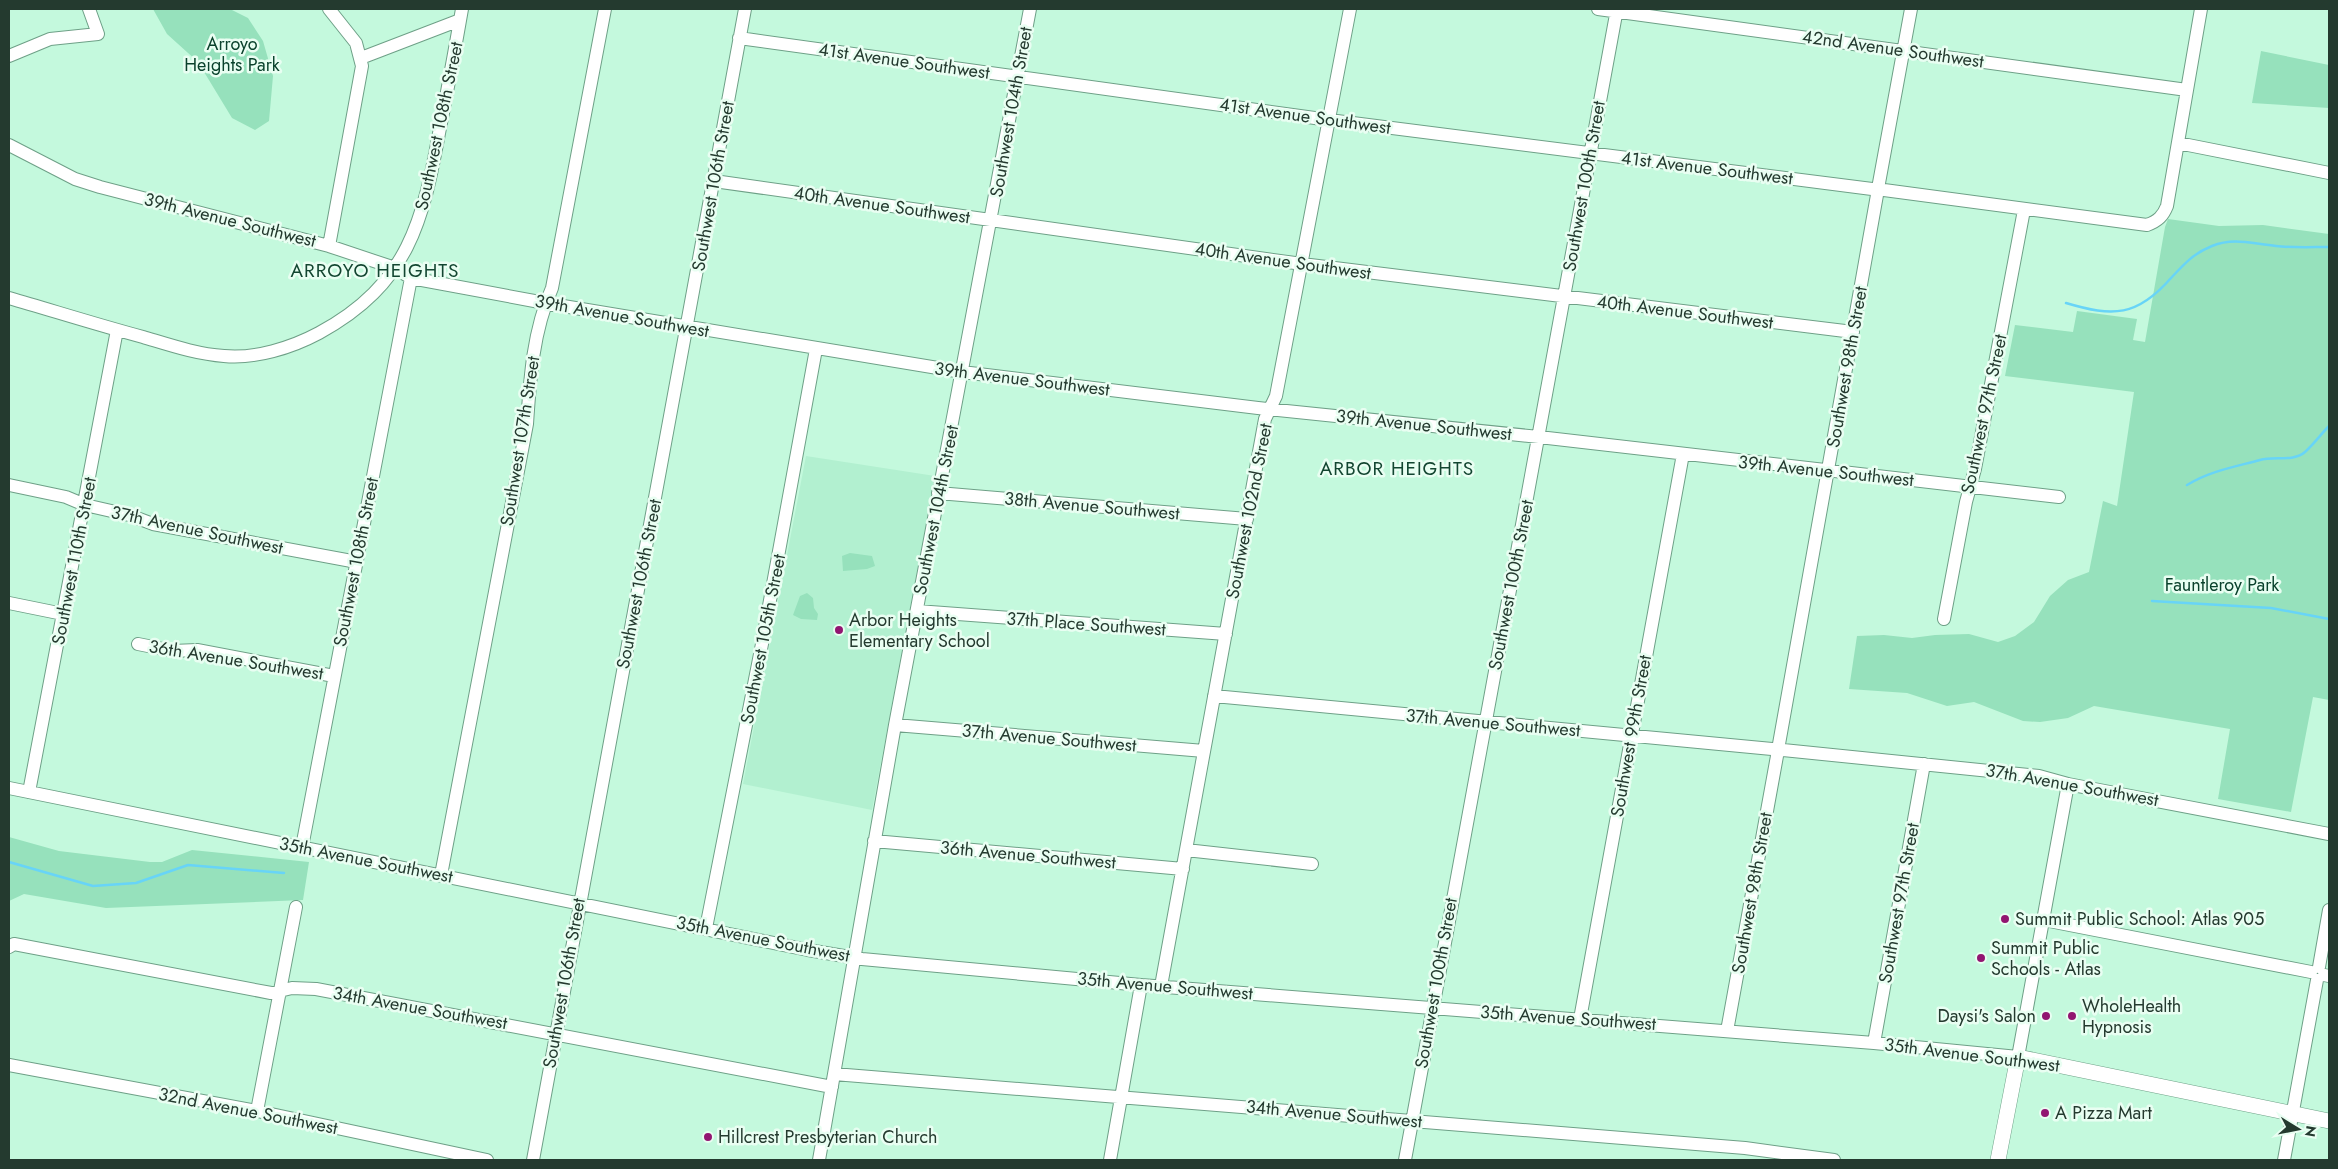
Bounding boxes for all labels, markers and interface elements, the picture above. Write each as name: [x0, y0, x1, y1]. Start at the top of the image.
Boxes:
street label: 42nd Avenue Southwest: [1801, 23, 1986, 75]
street label: Southwest 104th Street: [983, 24, 1039, 199]
park label: Arroyo Heights Park: [184, 31, 280, 78]
street label: 41st Avenue Southwest: [817, 36, 992, 86]
street label: Southwest 108th Street: [408, 39, 470, 213]
street label: 41st Avenue Southwest: [1218, 91, 1393, 141]
street label: Southwest 106th Street: [685, 98, 741, 273]
street label: Southwest 100th Street: [1556, 98, 1612, 273]
street label: 41st Avenue Southwest: [1620, 145, 1795, 192]
street label: 40th Avenue Southwest: [792, 180, 972, 230]
street label: 39th Avenue Southwest: [141, 186, 319, 254]
street label: 40th Avenue Southwest: [1193, 236, 1373, 286]
district label: ARROYO HEIGHTS: [291, 257, 459, 284]
street label: Southwest 98th Street: [1820, 284, 1874, 450]
street label: 39th Avenue Southwest: [533, 288, 712, 344]
street label: 40th Avenue Southwest: [1595, 288, 1775, 336]
street label: Southwest 97th Street: [1954, 331, 2014, 496]
street label: Southwest 107th Street: [494, 354, 546, 528]
street label: 39th Avenue Southwest: [933, 355, 1112, 403]
street label: 39th Avenue Southwest: [1335, 403, 1514, 447]
street label: Southwest 102nd Street: [1219, 420, 1279, 601]
street label: Southwest 104th Street: [907, 422, 965, 597]
street label: 39th Avenue Southwest: [1737, 449, 1916, 493]
district label: ARBOR HEIGHTS: [1320, 455, 1474, 482]
street label: Southwest 110th Street: [45, 474, 103, 647]
street label: Southwest 108th Street: [327, 474, 385, 649]
street label: 38th Avenue Southwest: [1003, 485, 1181, 527]
street label: Southwest 106th Street: [610, 496, 668, 671]
street label: Southwest 100th Street: [1482, 497, 1540, 672]
street label: 37th Avenue Southwest: [109, 499, 286, 561]
street label: Southwest 105th Street: [734, 551, 792, 726]
park label: Fauntleroy Park: [2165, 572, 2279, 598]
street label: 37th Place Southwest: [1005, 605, 1167, 643]
place label: Arbor Heights Elementary School: [849, 607, 990, 654]
marker: Arbor Heights Elementary School: [833, 624, 845, 636]
street label: 36th Avenue Southwest: [147, 633, 326, 687]
street label: Southwest 99th Street: [1604, 652, 1658, 819]
street label: 37th Avenue Southwest: [1405, 702, 1582, 744]
street label: 37th Avenue Southwest: [961, 717, 1138, 759]
street label: 37th Avenue Southwest: [1983, 757, 2161, 813]
street label: Southwest 98th Street: [1725, 810, 1779, 976]
street label: Southwest 97th Street: [1872, 820, 1926, 985]
street label: 35th Avenue Southwest: [277, 830, 456, 890]
street label: 36th Avenue Southwest: [939, 834, 1118, 876]
street label: Southwest 106th Street: [536, 895, 592, 1070]
street label: Southwest 100th Street: [1408, 895, 1464, 1070]
place label: Summit Public School: Atlas 905: [2015, 906, 2264, 932]
street label: 35th Avenue Southwest: [674, 909, 853, 969]
marker: Summit Public School: Atlas 905: [1999, 913, 2011, 925]
place label: Summit Public Schools - Atlas: [1991, 935, 2101, 982]
marker: Summit Public Schools - Atlas: [1975, 952, 1987, 964]
street label: 35th Avenue Southwest: [1076, 965, 1255, 1007]
street label: 34th Avenue Southwest: [331, 980, 510, 1036]
place label: WholeHealth Hypnosis: [2082, 993, 2181, 1040]
street label: 35th Avenue Southwest: [1479, 999, 1657, 1037]
place label: Daysi's Salon: [1937, 1003, 2036, 1029]
marker: Daysi's Salon: [2040, 1010, 2052, 1022]
marker: WholeHealth Hypnosis: [2066, 1010, 2078, 1022]
street label: 35th Avenue Southwest: [1883, 1031, 2062, 1079]
street label: 32nd Avenue Southwest: [156, 1081, 341, 1141]
street label: 34th Avenue Southwest: [1245, 1093, 1424, 1135]
place label: A Pizza Mart: [2055, 1100, 2152, 1126]
north arrow: [2273, 1104, 2323, 1154]
marker: A Pizza Mart: [2039, 1107, 2051, 1119]
place label: Hillcrest Presbyterian Church: [718, 1124, 938, 1150]
text: N: [2300, 1124, 2322, 1138]
marker: Hillcrest Presbyterian Church: [702, 1131, 714, 1143]

